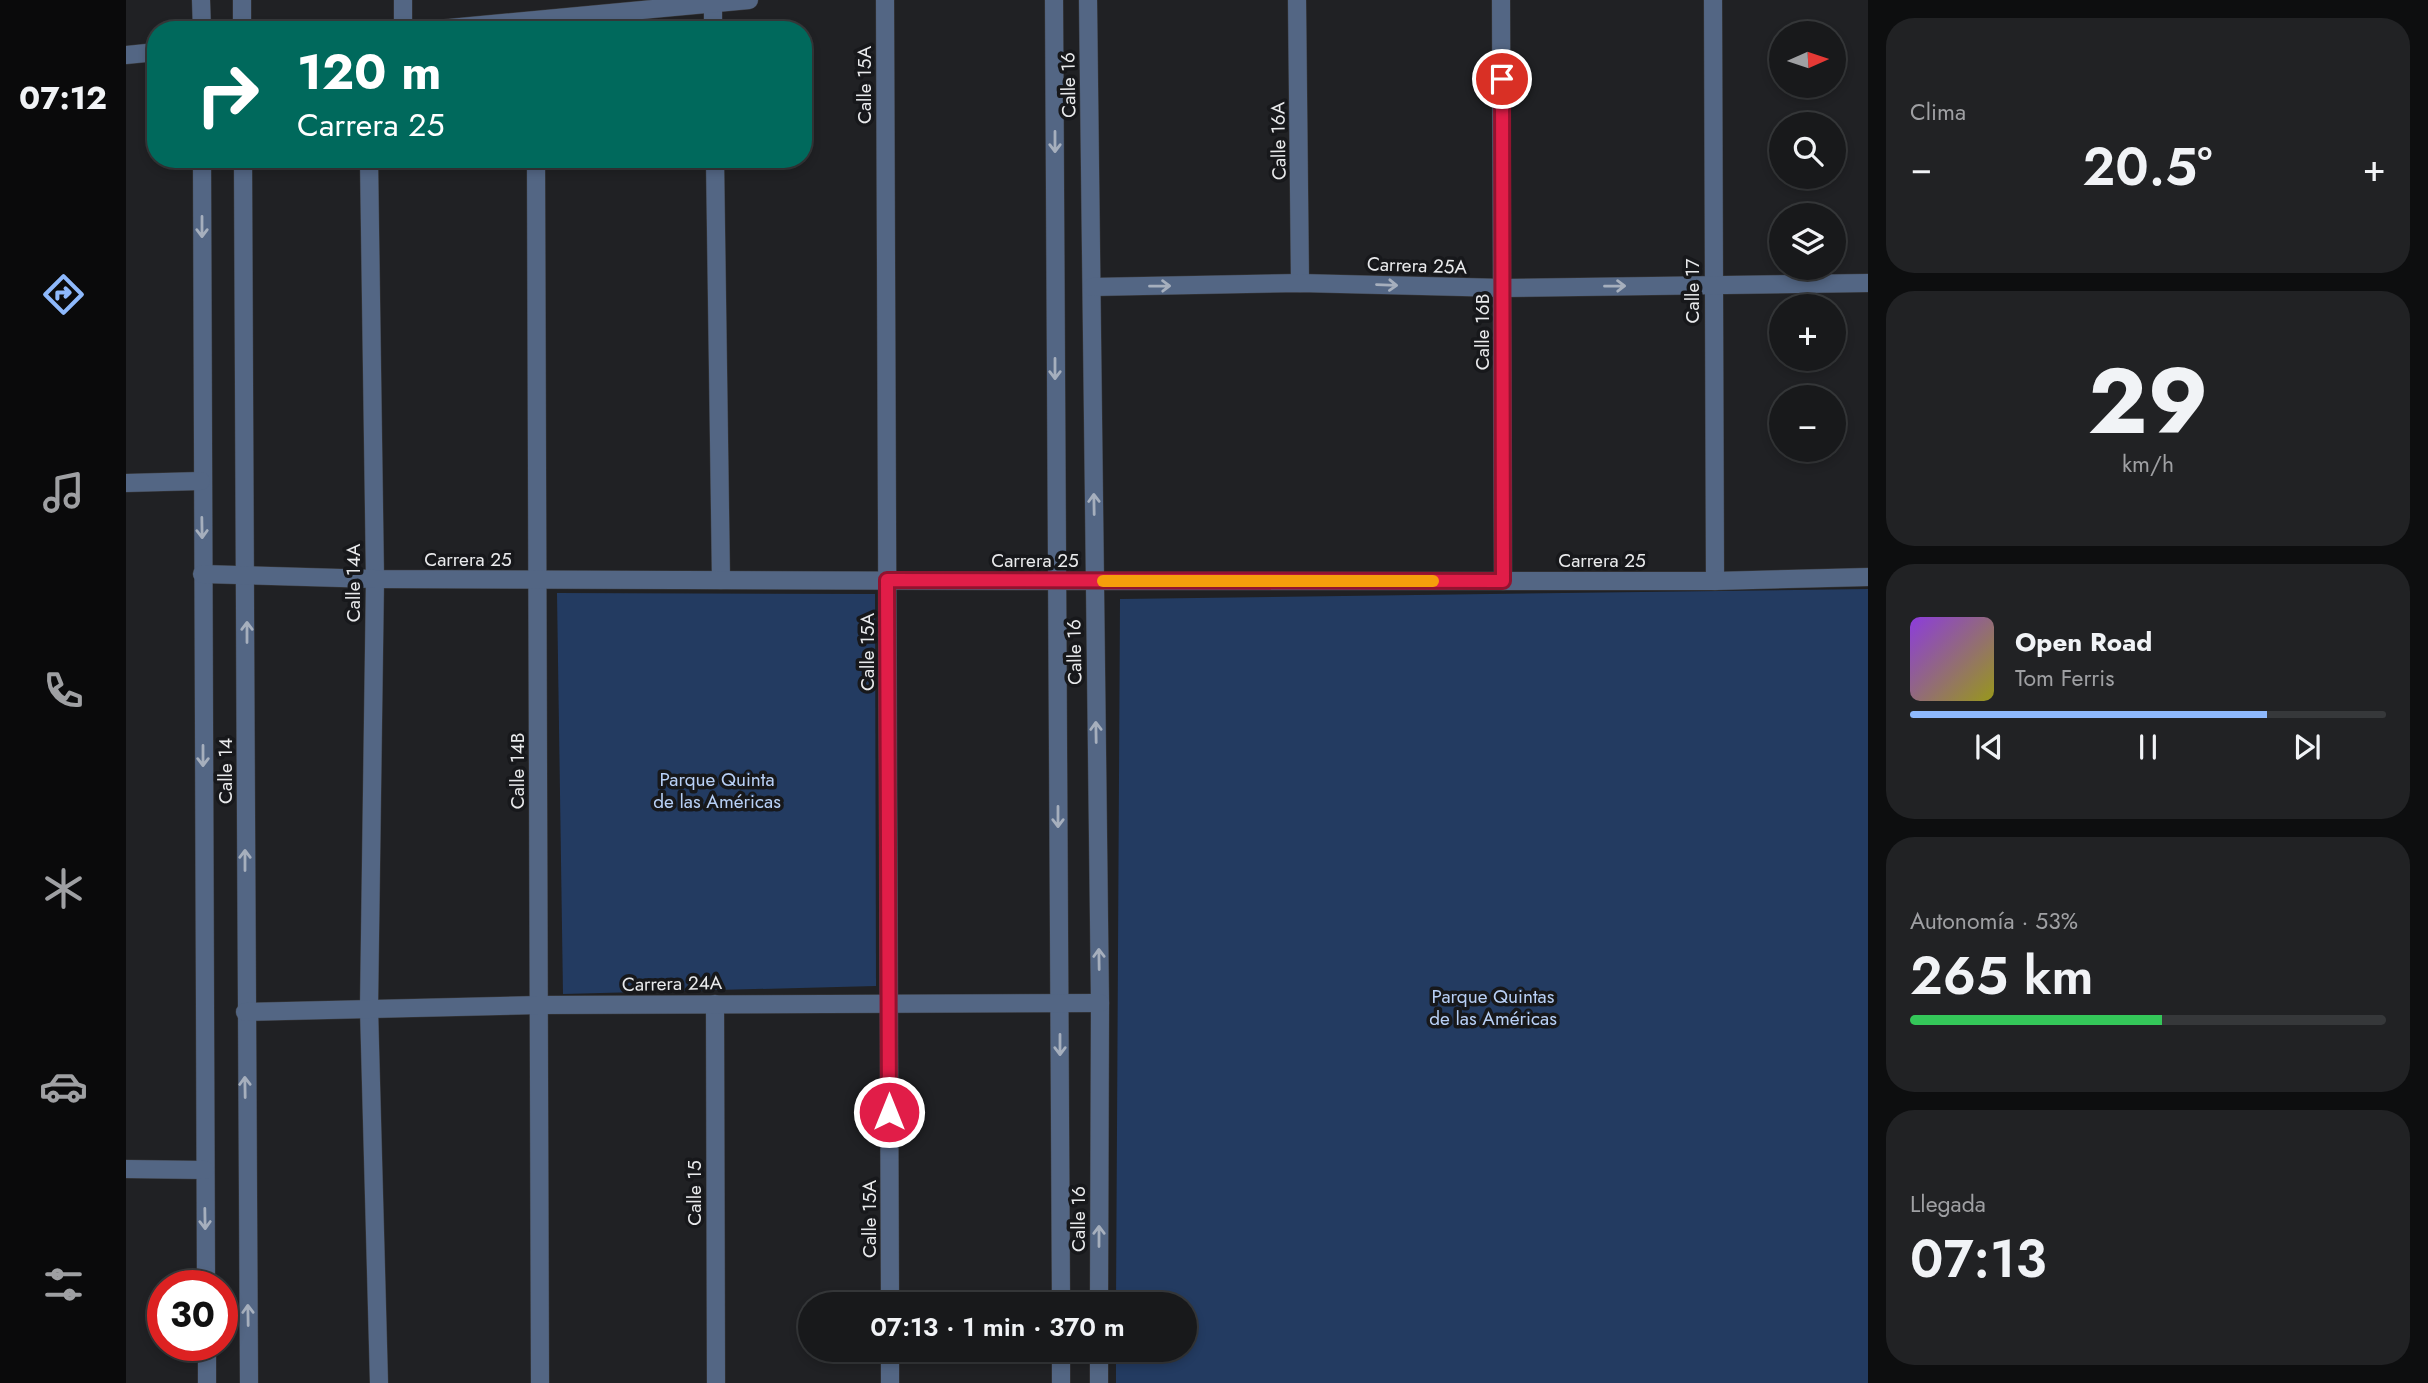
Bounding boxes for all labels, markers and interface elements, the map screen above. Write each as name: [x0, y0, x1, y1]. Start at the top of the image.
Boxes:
north arrow: [1769, 21, 1846, 98]
map controls: [1769, 21, 1846, 462]
text: 120 m: [297, 37, 441, 107]
street label: Calle 15A: [851, 45, 878, 124]
icon: right: [182, 49, 273, 140]
pin: [1472, 49, 1532, 109]
street label: Calle 16: [1054, 52, 1083, 118]
icon: arrive: [1483, 60, 1521, 98]
text: 07:12: [19, 75, 107, 121]
text: Clima: [1910, 95, 1966, 129]
street label: Calle 16A: [1264, 101, 1293, 180]
text: Carrera 25: [297, 102, 445, 148]
button: search: [1769, 112, 1846, 189]
text: 20.5°: [2083, 129, 2212, 205]
one-way arrow: [1048, 130, 1061, 153]
text: −: [1910, 140, 1932, 195]
text: +: [2363, 140, 2386, 195]
button: layers: [1769, 203, 1846, 280]
one-way arrow: [195, 216, 209, 239]
street label: Carrera 25A: [1366, 250, 1468, 281]
street label: Calle 17: [1679, 259, 1706, 323]
icon: directions: [39, 270, 88, 319]
one-way arrow: [1376, 278, 1399, 292]
one-way arrow: [1148, 279, 1171, 292]
one-way arrow: [1603, 280, 1626, 293]
street label: Calle 16B: [1469, 294, 1496, 370]
button: +: [1769, 294, 1846, 371]
text: 29: [2088, 336, 2208, 467]
one-way arrow: [1048, 357, 1062, 380]
button: −: [1769, 385, 1846, 462]
text: km/h: [2122, 447, 2174, 481]
icon: music: [39, 468, 88, 517]
one-way arrow: [1087, 493, 1101, 516]
one-way arrow: [195, 517, 208, 540]
street label: Calle 14A: [340, 543, 367, 622]
street label: Carrera 25: [424, 546, 512, 573]
street label: Carrera 25: [991, 547, 1079, 574]
street label: Carrera 25: [1558, 547, 1646, 574]
street label: Calle 15A: [854, 612, 881, 691]
street label: Calle 16: [1060, 619, 1089, 685]
one-way arrow: [240, 621, 254, 644]
text: Open Road: [2015, 623, 2152, 661]
text: Tom Ferris: [2015, 661, 2114, 695]
icon: phone: [39, 666, 88, 715]
one-way arrow: [1090, 720, 1103, 743]
icon: previous: [1970, 728, 2008, 766]
icon: pause: [2129, 728, 2167, 766]
icon: next: [2288, 728, 2326, 766]
street label: Calle 14B: [504, 733, 531, 809]
street label: Calle 14: [212, 738, 239, 804]
one-way arrow: [196, 744, 210, 767]
park label: Parque Quinta de las Américas: [653, 766, 781, 815]
one-way arrow: [1051, 805, 1065, 828]
one-way arrow: [238, 849, 252, 872]
icon: climate: [39, 864, 88, 913]
text: Autonomía · 53%: [1910, 904, 2078, 938]
text: 265 km: [1910, 938, 2094, 1014]
one-way arrow: [1093, 948, 1106, 971]
street label: Carrera 24A: [622, 969, 723, 998]
park label: Parque Quintas de las Américas: [1429, 983, 1557, 1032]
one-way arrow: [1053, 1033, 1067, 1056]
icon: car: [39, 1062, 88, 1111]
position arrow: [852, 1075, 926, 1149]
one-way arrow: [239, 1076, 252, 1099]
street label: Calle 15: [681, 1160, 708, 1226]
street label: Calle 15A: [856, 1179, 883, 1258]
street label: Calle 16: [1065, 1186, 1092, 1252]
text: Llegada: [1910, 1187, 1986, 1221]
one-way arrow: [198, 1207, 212, 1230]
text: 07:13: [1910, 1221, 2047, 1297]
one-way arrow: [1092, 1224, 1106, 1247]
icon: filters: [39, 1260, 88, 1309]
speed limit sign: 30: [147, 1270, 238, 1361]
one-way arrow: [241, 1304, 255, 1327]
text: 07:13 · 1 min · 370 m: [870, 1308, 1125, 1346]

